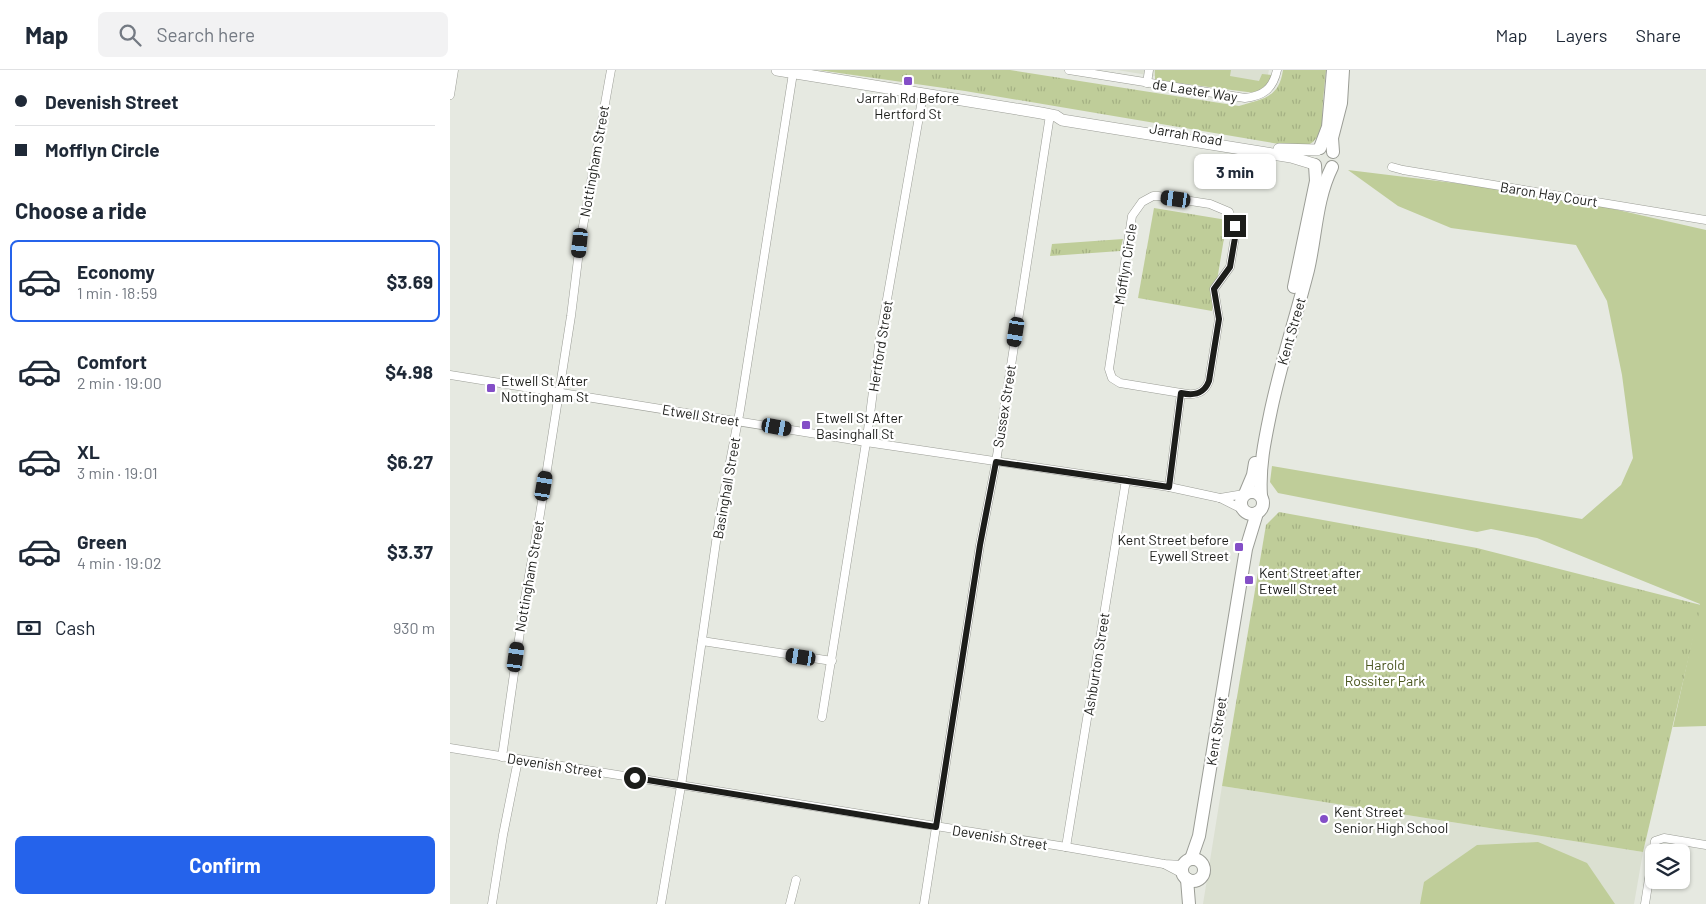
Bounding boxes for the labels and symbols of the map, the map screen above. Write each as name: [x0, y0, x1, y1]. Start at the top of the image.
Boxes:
marker: Jarrah Rd Before Hertford St: [902, 75, 914, 87]
street label: de Laeter Way: [1151, 75, 1239, 105]
place label: Jarrah Rd Before Hertford St: [857, 89, 959, 122]
street label: Nottingham Street: [576, 104, 612, 218]
street label: Jarrah Road: [1148, 119, 1224, 149]
callout: 3 min: [1194, 154, 1276, 188]
street label: Baron Hay Court: [1499, 178, 1599, 210]
car: [1160, 189, 1191, 209]
route end: [1224, 215, 1246, 237]
street label: Mofflyn Circle: [1110, 222, 1140, 306]
car: [570, 227, 589, 259]
street label: Kent Street: [1273, 295, 1309, 367]
street label: Hertford Street: [864, 299, 896, 393]
car: [1006, 316, 1025, 348]
street label: Sussex Street: [989, 363, 1019, 449]
place label: Etwell St After Nottingham St: [501, 372, 589, 405]
marker: Etwell St After Nottingham St: [485, 382, 497, 394]
street label: Etwell Street: [661, 400, 741, 430]
place label: Etwell St After Basinghall St: [816, 409, 903, 442]
car: [760, 417, 793, 437]
marker: Etwell St After Basinghall St: [800, 419, 812, 431]
street label: Basinghall Street: [709, 436, 743, 540]
car: [534, 470, 553, 502]
street label: Nottingham Street: [511, 519, 547, 633]
place label: Kent Street before Eywell Street: [1117, 531, 1229, 564]
marker: Kent Street before Eywell Street: [1233, 541, 1245, 553]
place label: Kent Street after Etwell Street: [1259, 564, 1361, 597]
marker: Kent Street after Etwell Street: [1243, 574, 1255, 586]
street label: Ashburton Street: [1079, 611, 1113, 717]
car: [506, 641, 525, 673]
car: [785, 647, 816, 667]
park label: Harold Rossiter Park: [1345, 656, 1425, 689]
street label: Kent Street: [1202, 695, 1230, 767]
street label: Devenish Street: [506, 749, 604, 781]
route start: [624, 767, 646, 789]
place label: Kent Street Senior High School: [1334, 803, 1448, 836]
marker: Kent Street Senior High School: [1318, 813, 1330, 825]
street label: Devenish Street: [951, 821, 1049, 853]

